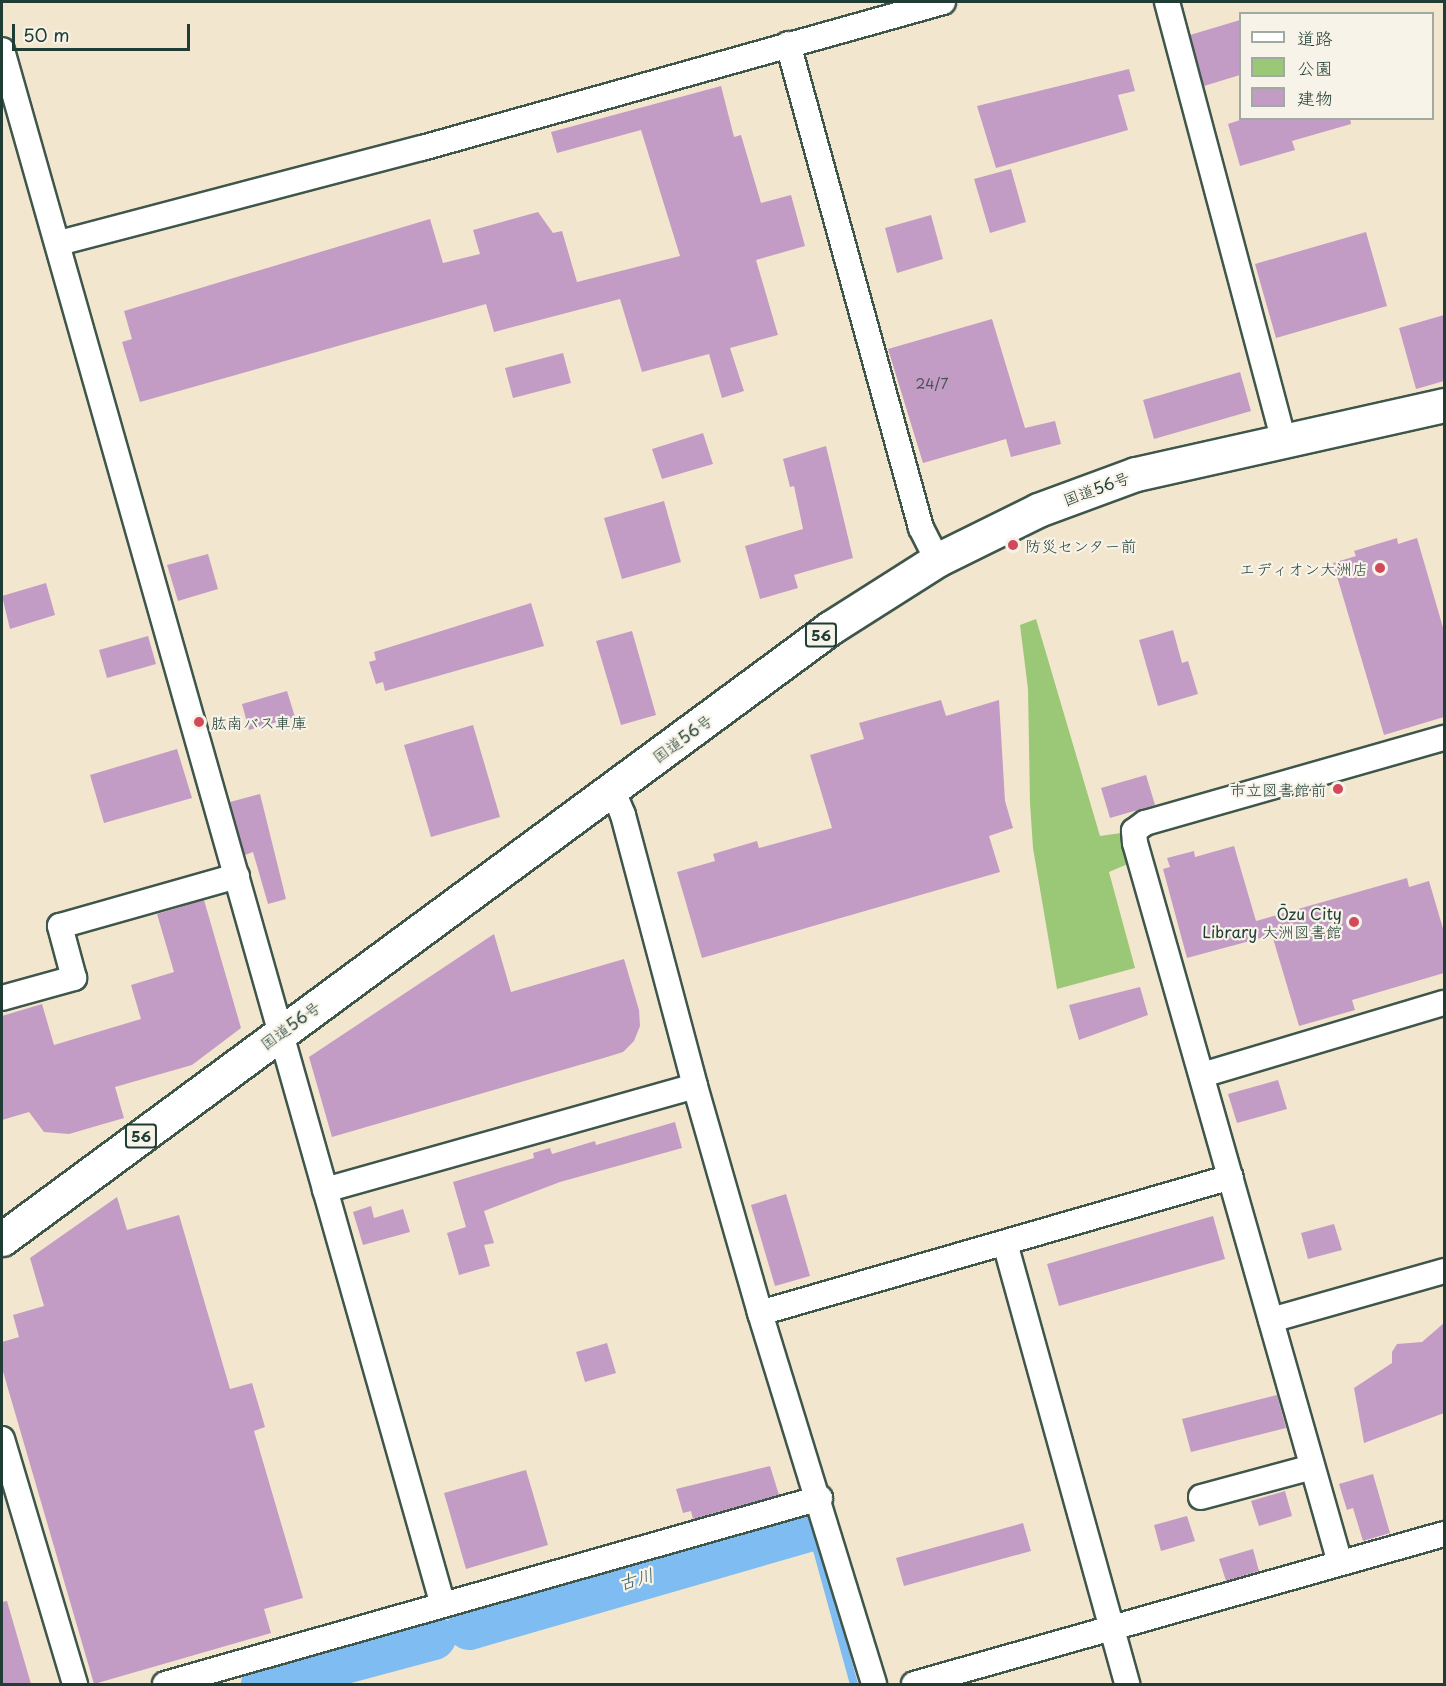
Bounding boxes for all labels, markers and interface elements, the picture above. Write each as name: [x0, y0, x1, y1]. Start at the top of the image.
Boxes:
scale bar: [15, 12, 194, 50]
legend: [1239, 12, 1434, 120]
text: 50 m: [23, 21, 70, 48]
text: 道路: [1297, 24, 1333, 51]
text: 公園: [1297, 54, 1333, 81]
text: 建物: [1297, 84, 1333, 111]
house number: 24/7: [916, 376, 948, 392]
street label: 国道56号: [1060, 467, 1132, 509]
place label: 防災センター前: [1025, 535, 1137, 555]
marker: 防災センター前: [1006, 538, 1020, 552]
place label: エディオン大洲店: [1240, 558, 1368, 578]
marker: エディオン大洲店: [1373, 561, 1387, 575]
road number: 56: [804, 623, 838, 647]
street label: 国道56号: [648, 710, 716, 766]
place label: 肱南バス車庫: [211, 712, 307, 732]
marker: 肱南バス車庫: [192, 715, 206, 729]
place label: 市立図書館前: [1230, 779, 1326, 799]
marker: 市立図書館前: [1331, 782, 1345, 796]
place label: Ōzu City Library 大洲図書館: [1201, 903, 1342, 941]
marker: Ōzu City Library 大洲図書館: [1347, 915, 1361, 929]
street label: 国道56号: [256, 997, 324, 1053]
road number: 56: [124, 1124, 158, 1148]
water label: 古川: [616, 1564, 656, 1594]

